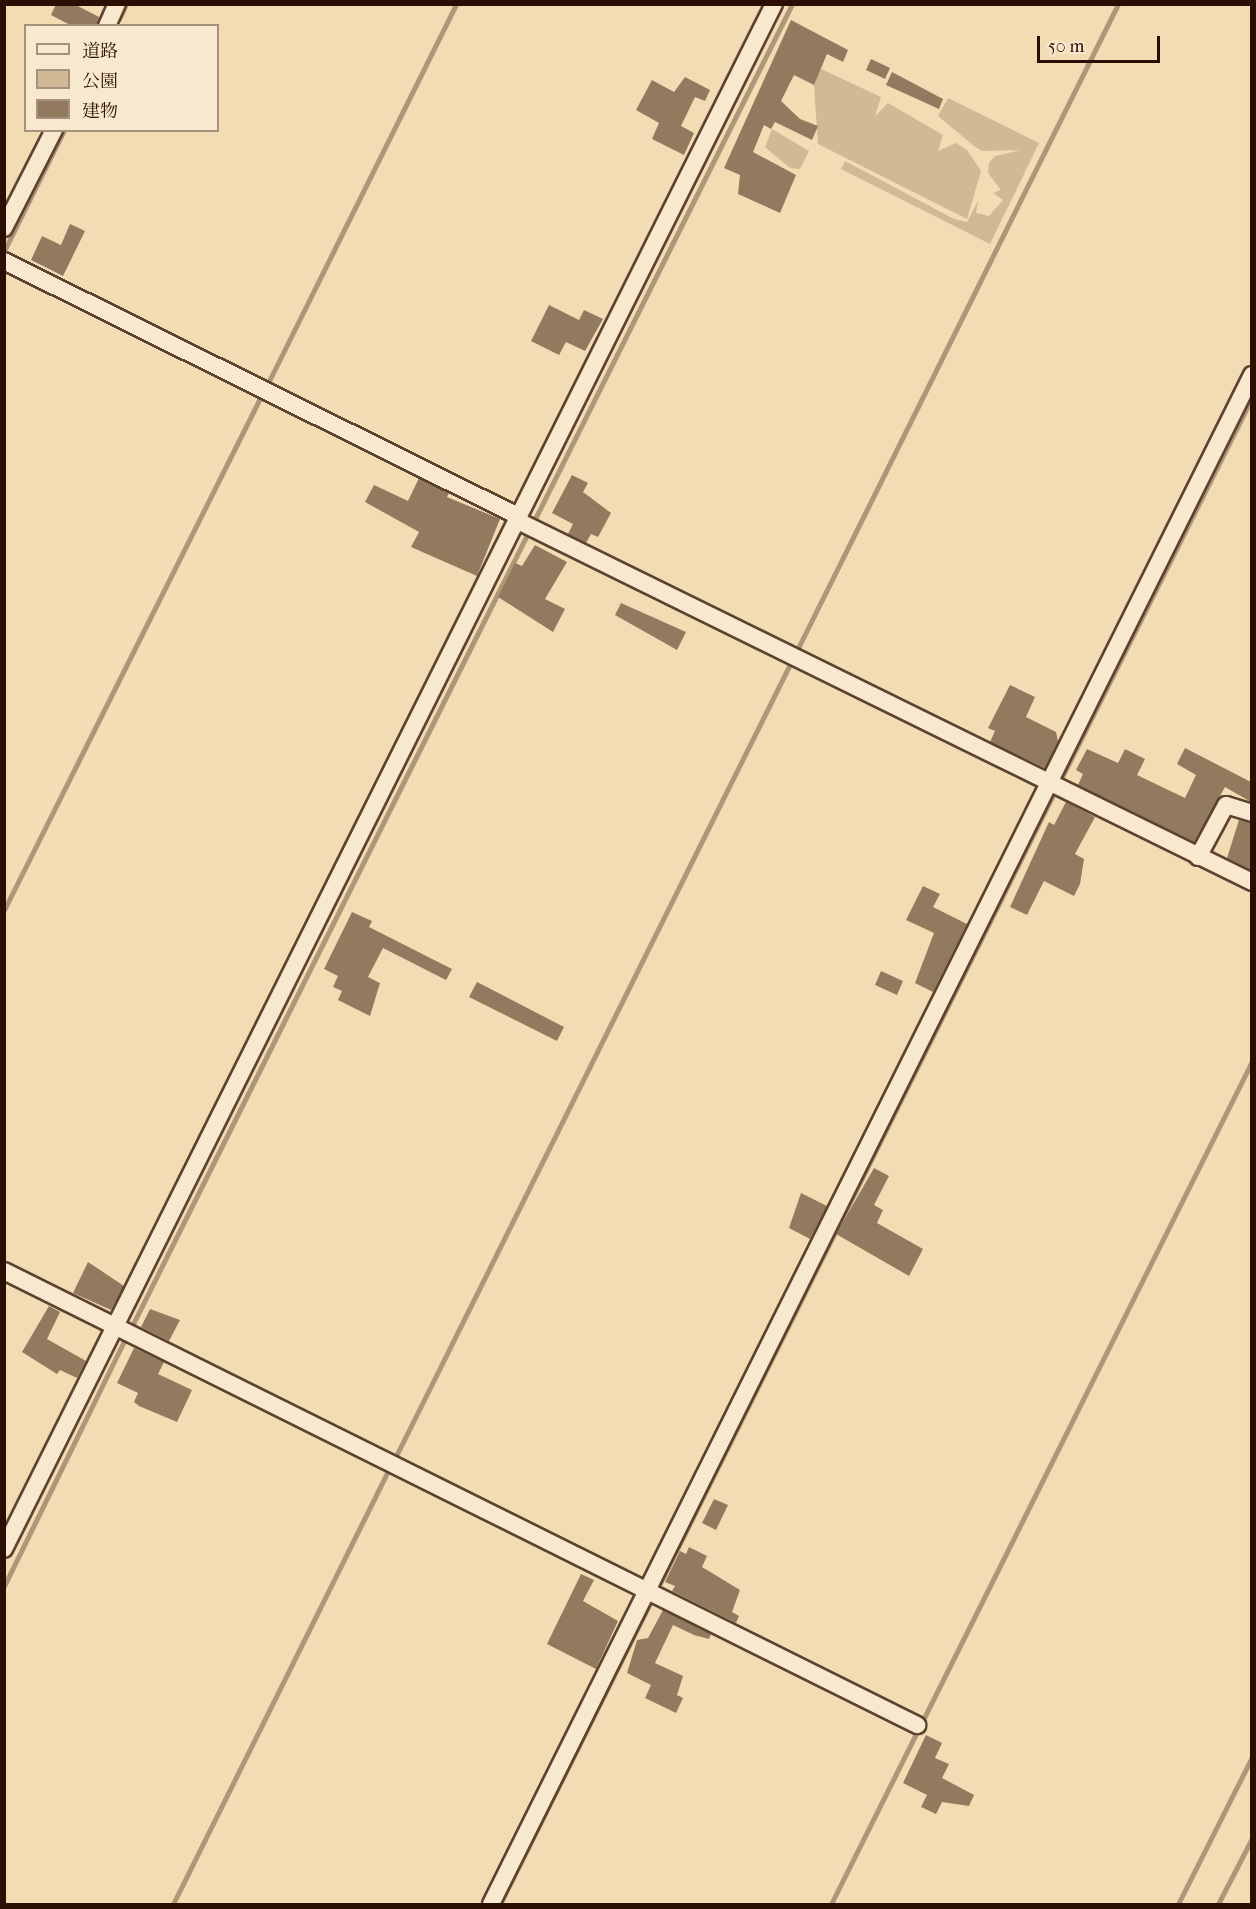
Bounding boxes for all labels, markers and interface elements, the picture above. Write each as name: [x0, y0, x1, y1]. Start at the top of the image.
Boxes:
legend: [24, 24, 219, 132]
scale bar: [1040, 24, 1163, 62]
text: 50 m: [1048, 36, 1084, 57]
text: 道路: [82, 41, 118, 62]
text: 公園: [82, 71, 118, 92]
text: 建物: [82, 101, 118, 122]

